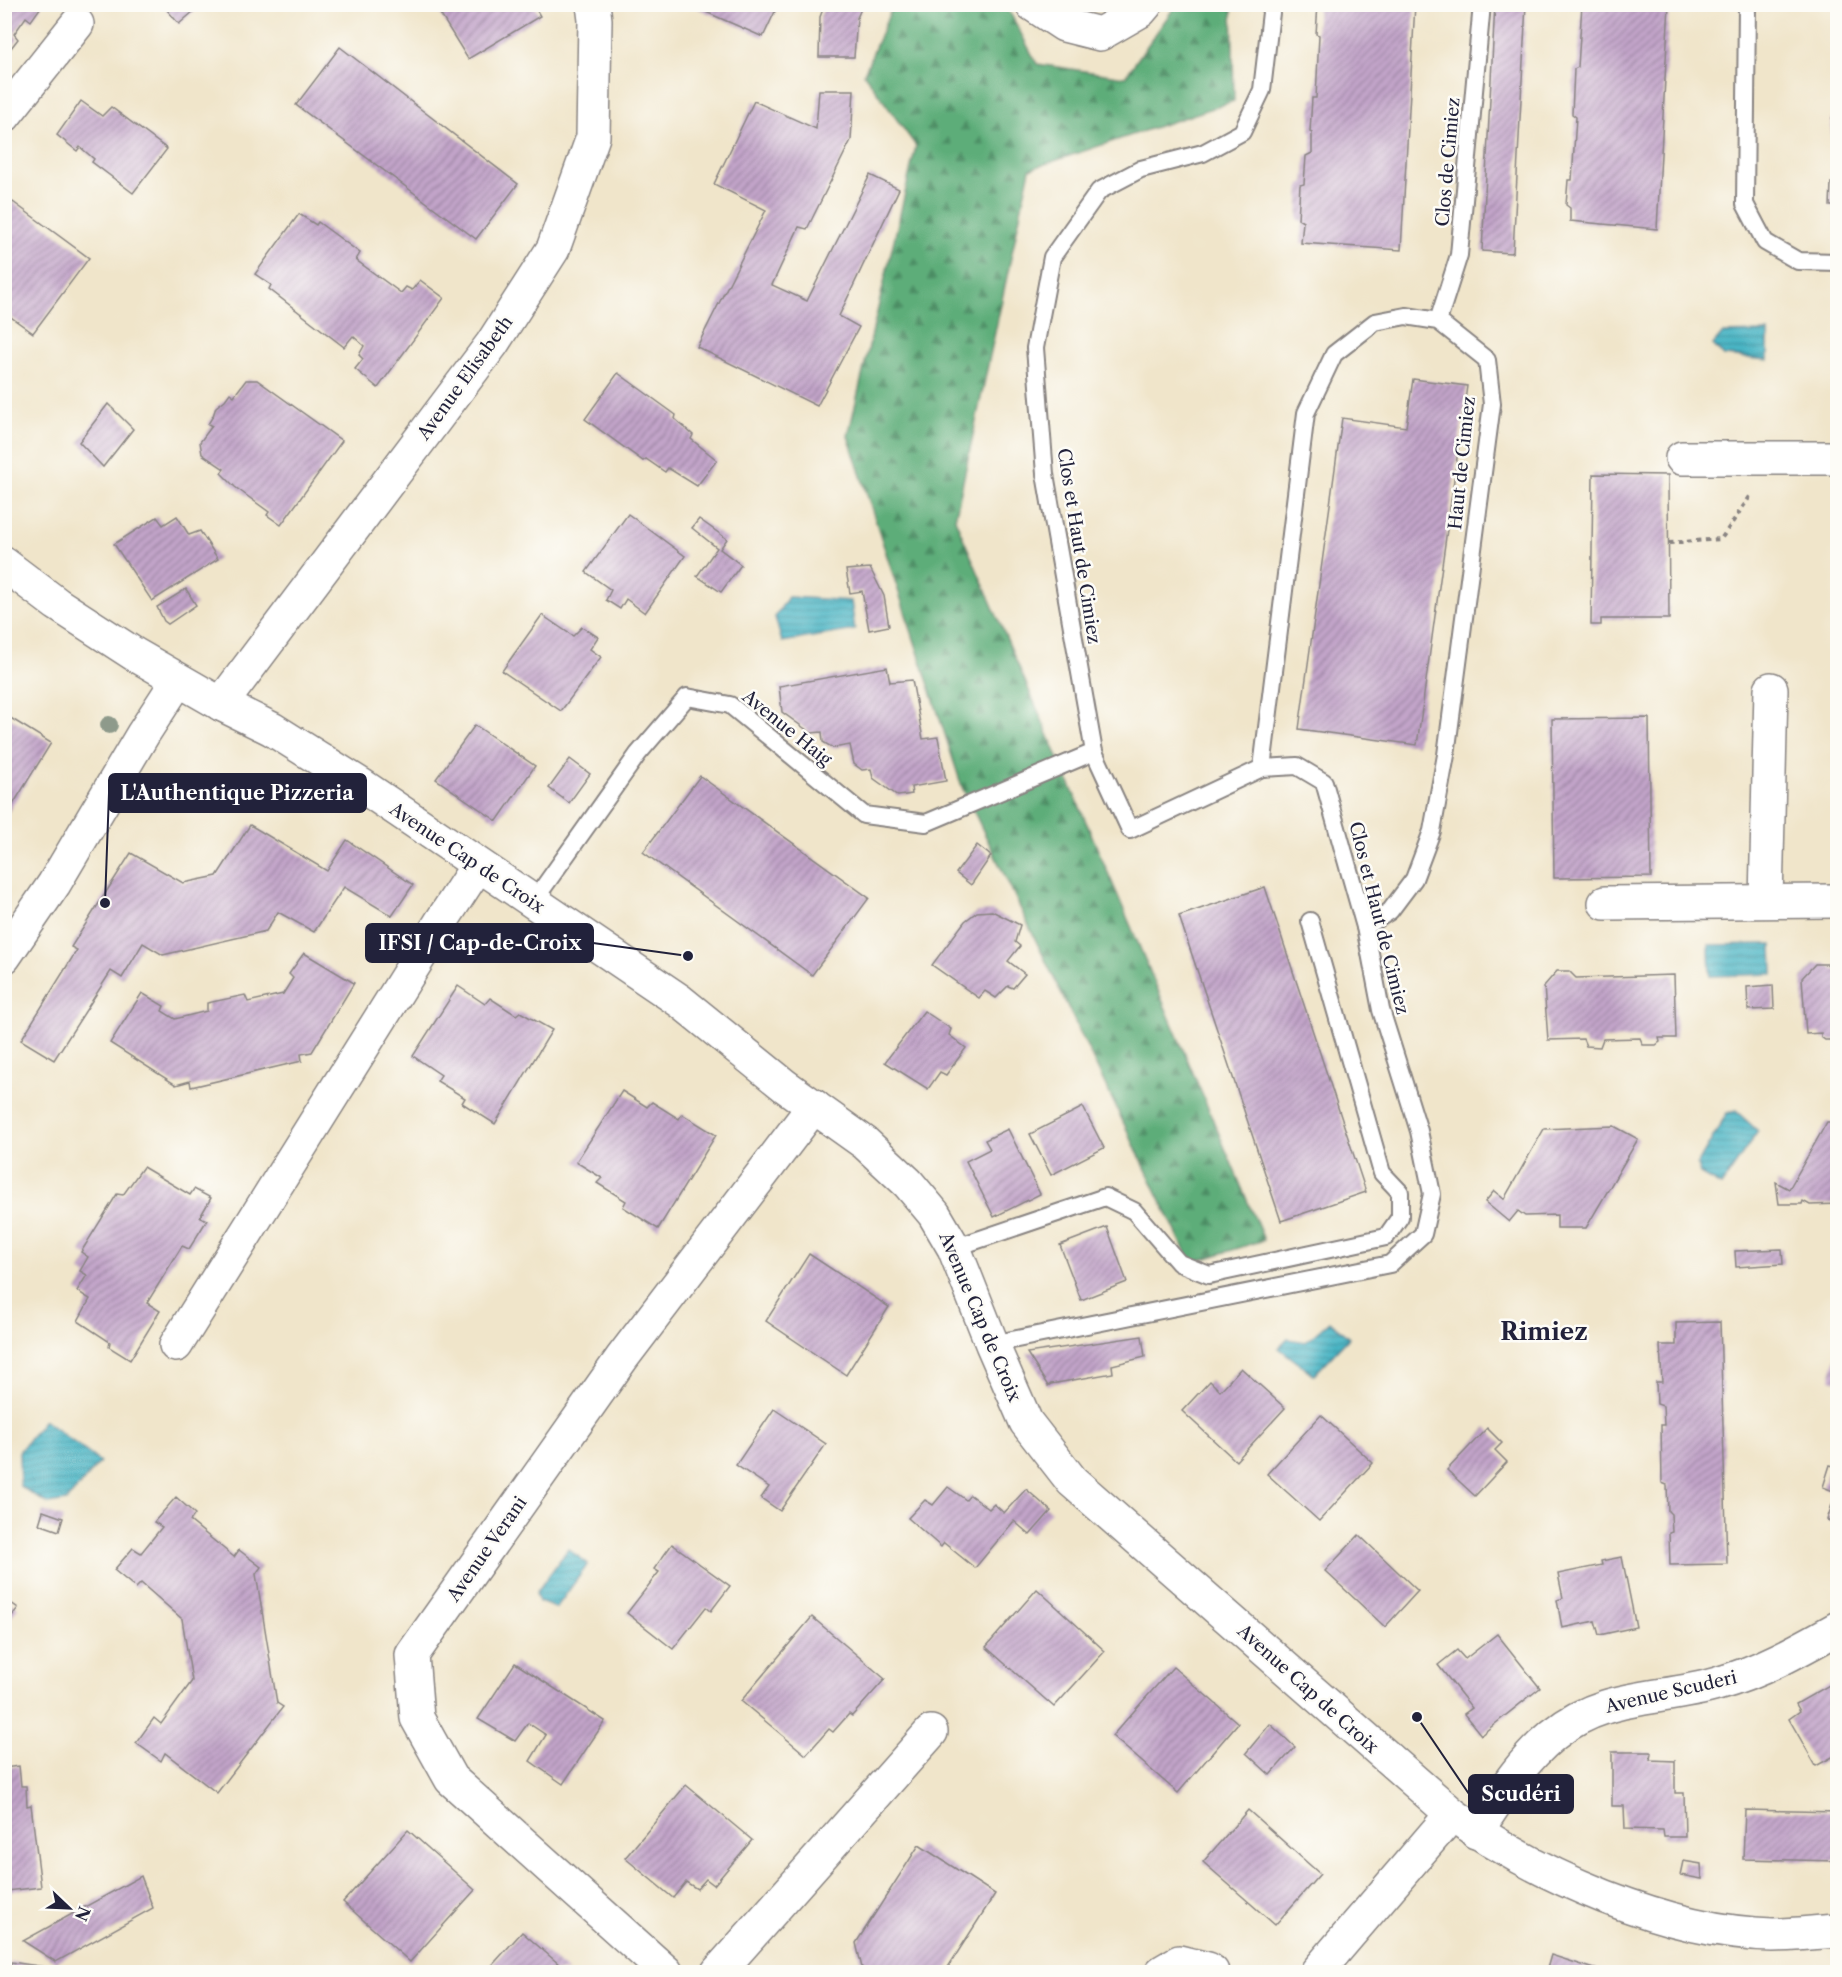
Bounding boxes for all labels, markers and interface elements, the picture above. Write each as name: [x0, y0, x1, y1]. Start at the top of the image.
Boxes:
street label: Clos de Cimiez: [1431, 96, 1465, 228]
street label: Avenue Elisabeth: [412, 312, 517, 445]
street label: Haut de Cimiez: [1444, 395, 1480, 531]
street label: Clos et Haut de Cimiez: [1053, 447, 1105, 645]
street label: Avenue Haig: [737, 685, 836, 771]
callout: L'Authentique Pizzeria: [109, 774, 366, 812]
text: L'Authentique Pizzeria: [120, 781, 354, 805]
street label: Avenue Cap de Croix: [385, 797, 549, 918]
street label: Clos et Haut de Cimiez: [1344, 819, 1414, 1017]
callout: IFSI / Cap-de-Croix: [366, 924, 593, 962]
text: IFSI / Cap-de-Croix: [378, 931, 583, 955]
street label: Avenue Cap de Croix: [934, 1228, 1026, 1406]
district label: Rimiez: [1500, 1317, 1588, 1346]
street label: Avenue Verani: [442, 1492, 532, 1607]
street label: Avenue Cap de Croix: [1232, 1619, 1383, 1758]
street label: Avenue Scuderi: [1602, 1666, 1739, 1718]
callout: Scudéri: [1469, 1775, 1573, 1813]
text: Scudéri: [1481, 1782, 1561, 1806]
north arrow: [39, 1878, 99, 1938]
text: N: [71, 1904, 95, 1924]

